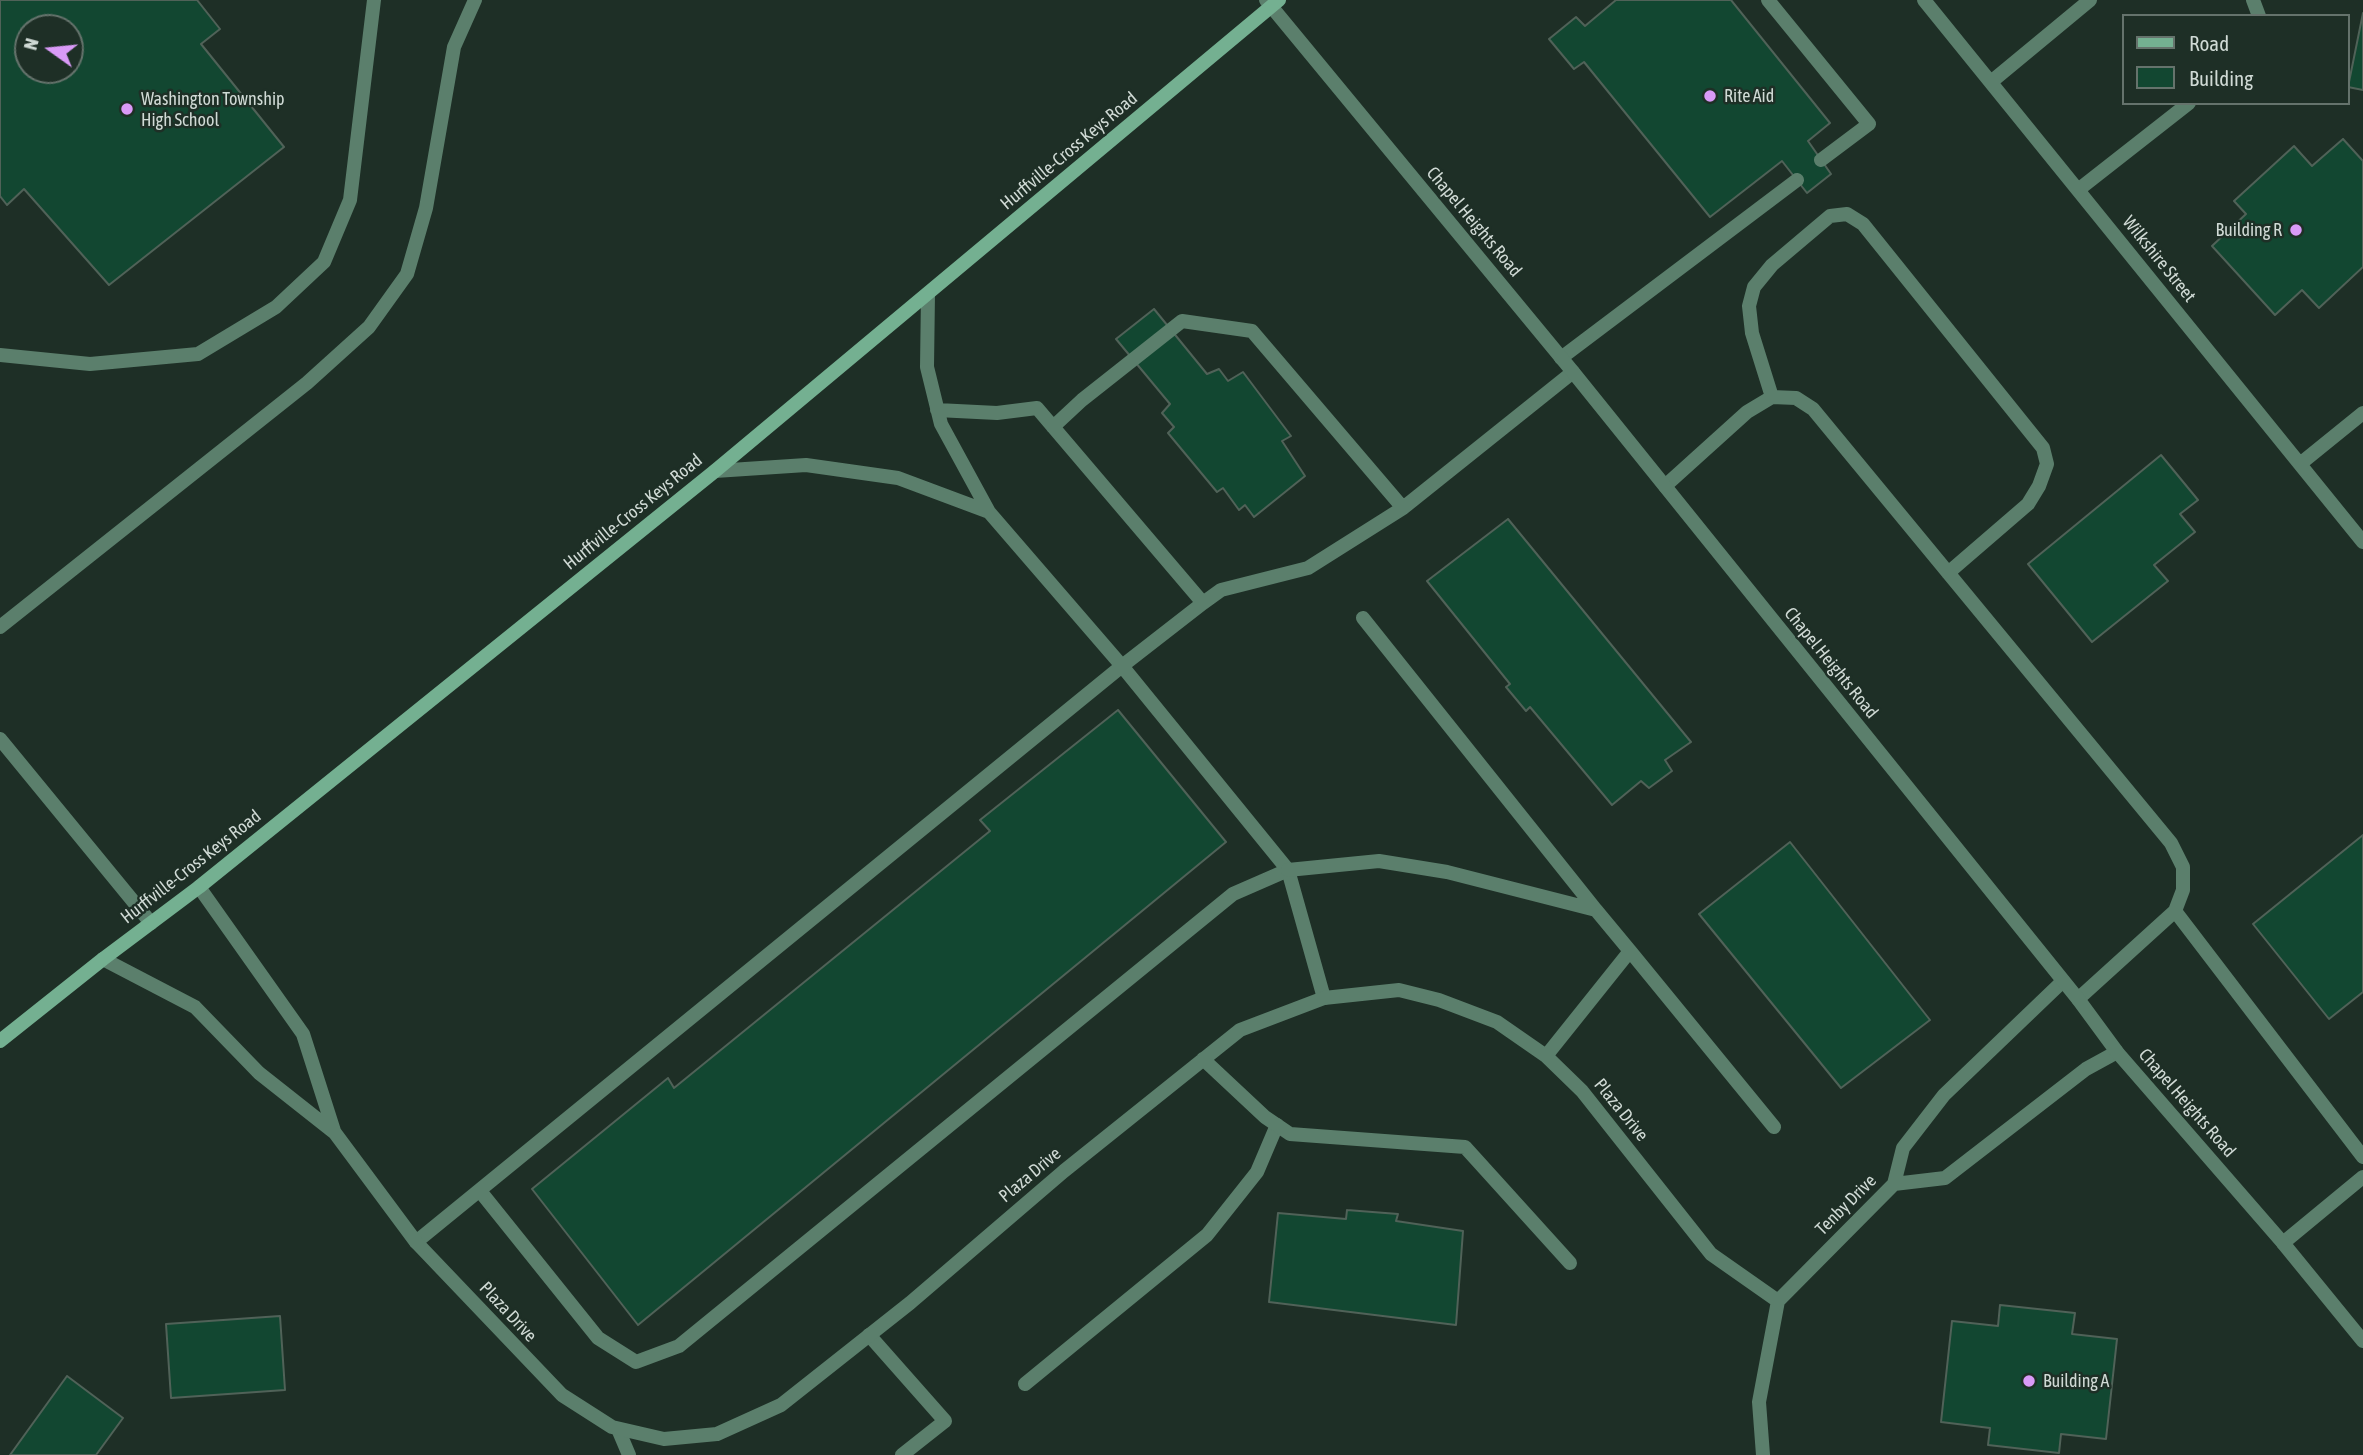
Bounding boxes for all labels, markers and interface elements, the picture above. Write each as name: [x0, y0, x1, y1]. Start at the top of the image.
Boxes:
north arrow: [14, 14, 84, 84]
legend: [2122, 14, 2349, 105]
text: Road: [2189, 31, 2229, 55]
text: N: [19, 36, 43, 52]
text: Building: [2189, 66, 2253, 90]
place label: Rite Aid: [1724, 85, 1774, 107]
place label: Washington Township High School: [141, 88, 285, 130]
street label: Hurffville-Cross Keys Road: [996, 88, 1142, 214]
marker: Rite Aid: [1702, 88, 1718, 104]
marker: Washington Township High School: [119, 101, 135, 117]
street label: Chapel Heights Road: [1422, 163, 1526, 281]
street label: Wilkshire Street: [2118, 212, 2200, 306]
place label: Building R: [2215, 219, 2282, 241]
marker: Building R: [2288, 222, 2304, 238]
street label: Hurffville-Cross Keys Road: [559, 450, 707, 574]
street label: Chapel Heights Road: [1780, 603, 1882, 723]
street label: Hurffville-Cross Keys Road: [117, 806, 265, 928]
street label: Chapel Heights Road: [2134, 1044, 2240, 1162]
street label: Plaza Drive: [1589, 1074, 1653, 1146]
street label: Plaza Drive: [995, 1143, 1065, 1207]
street label: Tenby Drive: [1811, 1170, 1881, 1240]
street label: Plaza Drive: [475, 1277, 541, 1347]
place label: Building A: [2043, 1370, 2109, 1392]
marker: Building A: [2021, 1373, 2037, 1389]

